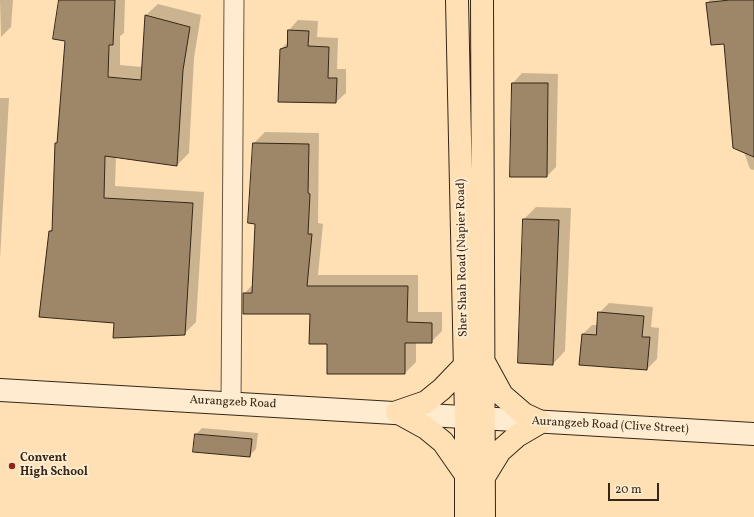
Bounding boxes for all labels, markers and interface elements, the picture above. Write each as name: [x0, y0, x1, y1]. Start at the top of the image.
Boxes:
street label: Sher Shah Road (Napier Road): [454, 179, 472, 337]
street label: Aurangzeb Road: [189, 394, 277, 412]
street label: Aurangzeb Road (Clive Street): [531, 415, 689, 437]
place label: Convent High School: [20, 452, 88, 480]
marker: Convent High School: [7, 461, 17, 471]
scale bar: [610, 475, 661, 501]
text: 20 m: [615, 482, 642, 498]

